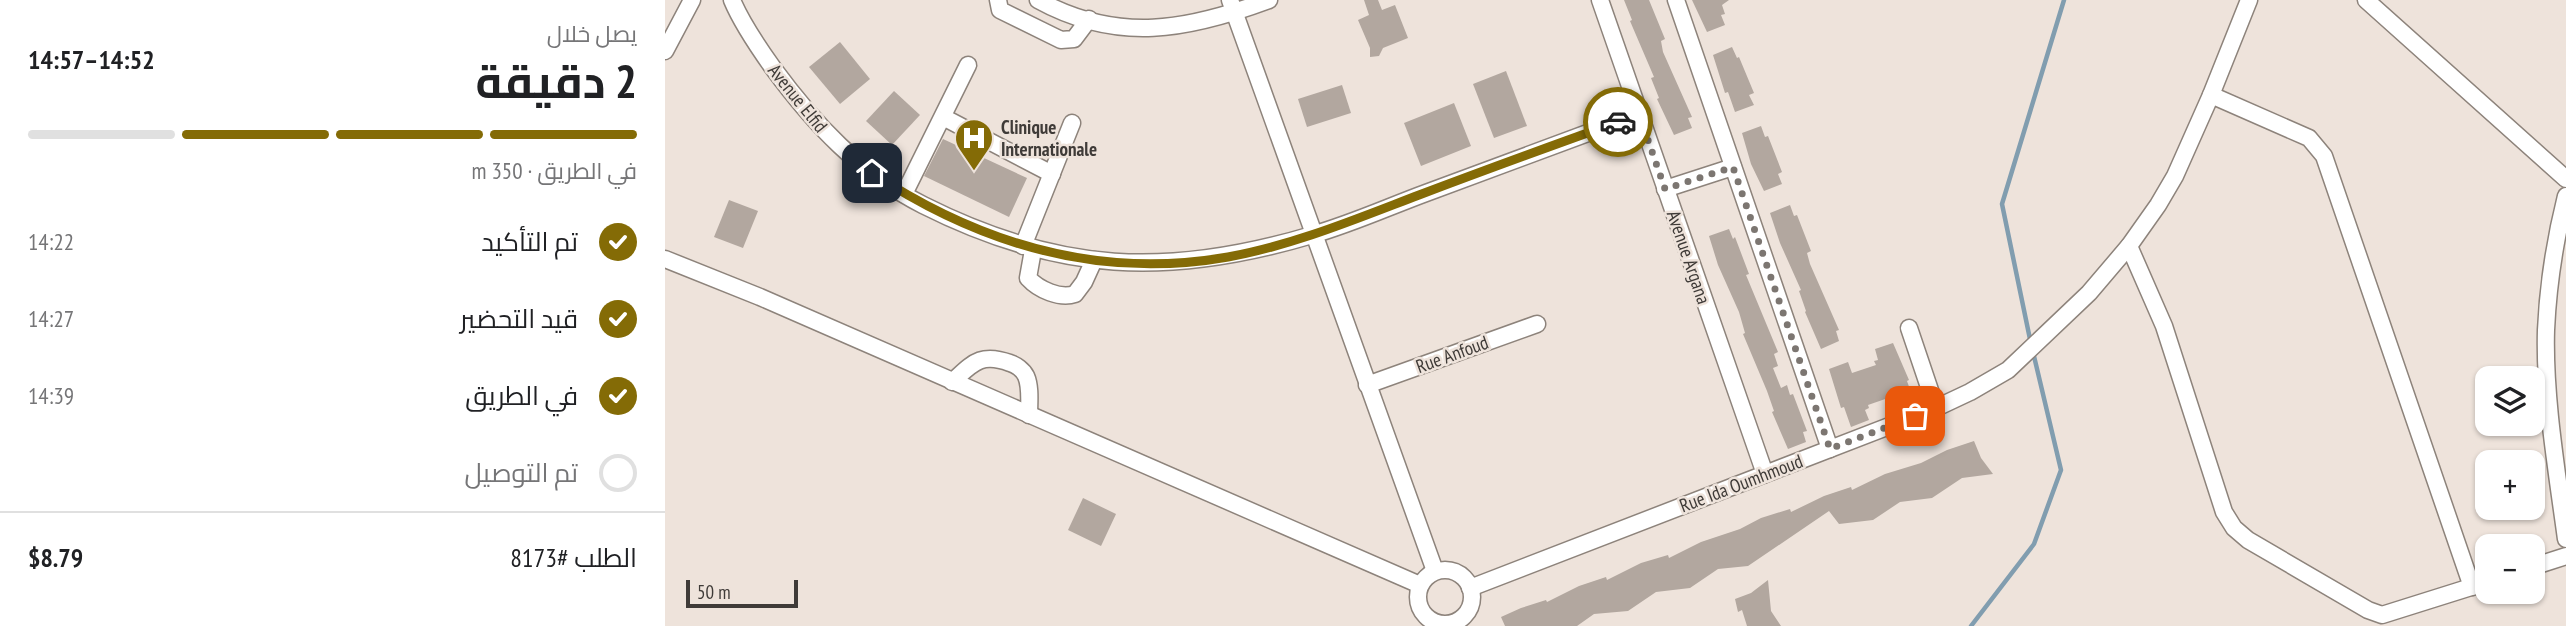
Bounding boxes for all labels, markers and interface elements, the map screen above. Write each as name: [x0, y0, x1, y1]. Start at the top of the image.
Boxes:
text: يصل خلال: [547, 19, 637, 48]
text: 14:52–14:57: [28, 43, 155, 76]
text: 2 دقيقة: [476, 51, 637, 111]
street label: Avenue Elfid: [763, 59, 833, 137]
courier: [1583, 87, 1653, 157]
icon: car: [1599, 103, 1637, 141]
place label: Clinique Internationale: [1001, 115, 1097, 161]
hospital icon: Clinique Internationale: [953, 117, 995, 172]
pin: [842, 143, 902, 203]
icon: home: [853, 154, 891, 192]
text: في الطريق · 350 m: [472, 156, 637, 185]
street label: Avenue Argana: [1662, 207, 1716, 307]
icon: check: [599, 223, 637, 261]
text: تم التأكيد: [481, 225, 578, 258]
text: 14:22: [28, 227, 74, 256]
icon: check: [599, 300, 637, 338]
text: قيد التحضير: [460, 302, 578, 335]
text: 14:27: [28, 304, 74, 333]
street label: Rue Anfoud: [1412, 330, 1492, 378]
map controls: [2475, 366, 2545, 604]
button: layers: [2475, 366, 2545, 436]
icon: check: [599, 377, 637, 415]
text: في الطريق: [465, 379, 578, 412]
text: 14:39: [28, 381, 74, 410]
pin: [1885, 386, 1945, 446]
icon: bag: [1896, 397, 1934, 435]
street label: Rue Ida Oumhmoud: [1676, 449, 1806, 517]
button: +: [2475, 450, 2545, 520]
text: تم التوصيل: [464, 456, 578, 489]
button: −: [2475, 534, 2545, 604]
text: $8.79: [28, 541, 83, 574]
text: الطلب #8173: [510, 541, 637, 574]
scale bar: [686, 577, 798, 609]
text: 50 m: [697, 580, 731, 604]

